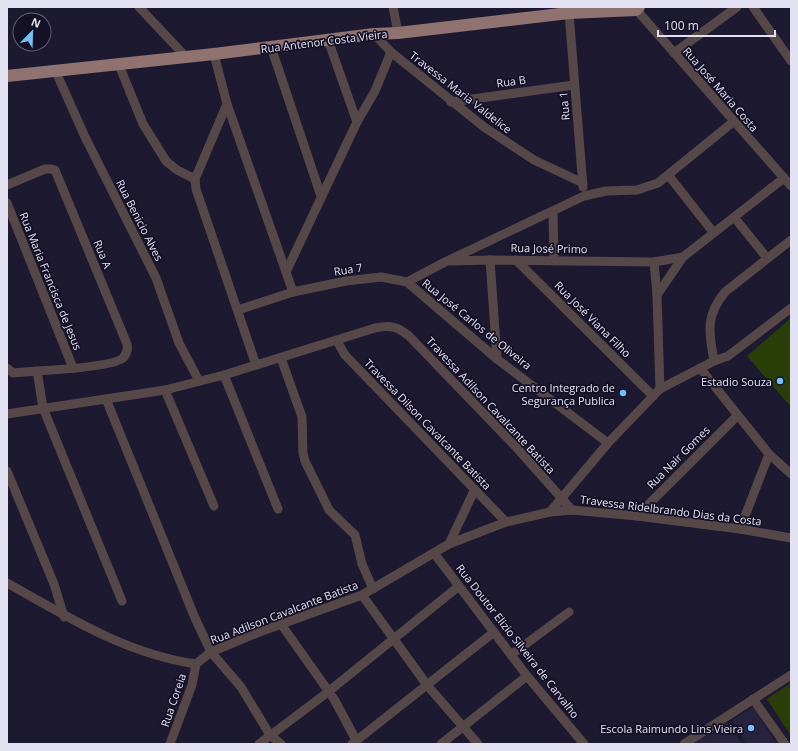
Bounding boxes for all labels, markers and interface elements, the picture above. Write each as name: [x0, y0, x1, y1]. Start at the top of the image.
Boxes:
north arrow: [12, 12, 52, 52]
scale bar: [658, 12, 775, 38]
text: N: [29, 14, 43, 31]
text: 100 m: [664, 17, 699, 34]
street label: Rua Antenor Costa Vieira: [260, 26, 388, 56]
street label: Rua José Maria Costa: [680, 44, 762, 134]
street label: Travessa Maria Valdelice: [407, 47, 515, 137]
street label: Rua B: [495, 72, 527, 90]
street label: Rua 1: [555, 91, 573, 121]
street label: Rua Benicio Alves: [113, 177, 167, 263]
street label: Rua Maria Francisca de Jesus: [16, 210, 86, 352]
street label: Rua A: [91, 238, 115, 271]
street label: Rua José Primo: [510, 240, 588, 256]
street label: Rua 7: [333, 259, 363, 279]
street label: Rua José Carlos de Oliveira: [419, 275, 535, 373]
street label: Rua José Viana Filho: [552, 278, 635, 361]
street label: Travessa Adilson Cavalcante Batista: [423, 333, 559, 477]
street label: Travessa Dilson Cavalcante Batista: [361, 355, 495, 493]
place label: Estadio Souza: [701, 374, 772, 389]
marker: Estadio Souza: [775, 376, 785, 386]
place label: Centro Integrado de Segurança Publica: [512, 380, 615, 408]
marker: Centro Integrado de Segurança Publica: [618, 388, 628, 398]
street label: Rua Nair Gomes: [643, 422, 713, 492]
street label: Travessa Ridelbrando Dias da Costa: [579, 491, 763, 529]
street label: Rua Doutor Elizio Silveira de Carvalho: [453, 561, 583, 721]
street label: Rua Adilson Cavalcante Batista: [208, 577, 360, 647]
street label: Rua Coreia: [157, 671, 189, 729]
place label: Escola Raimundo Lins Vieira: [600, 721, 743, 736]
marker: Escola Raimundo Lins Vieira: [746, 723, 756, 733]

